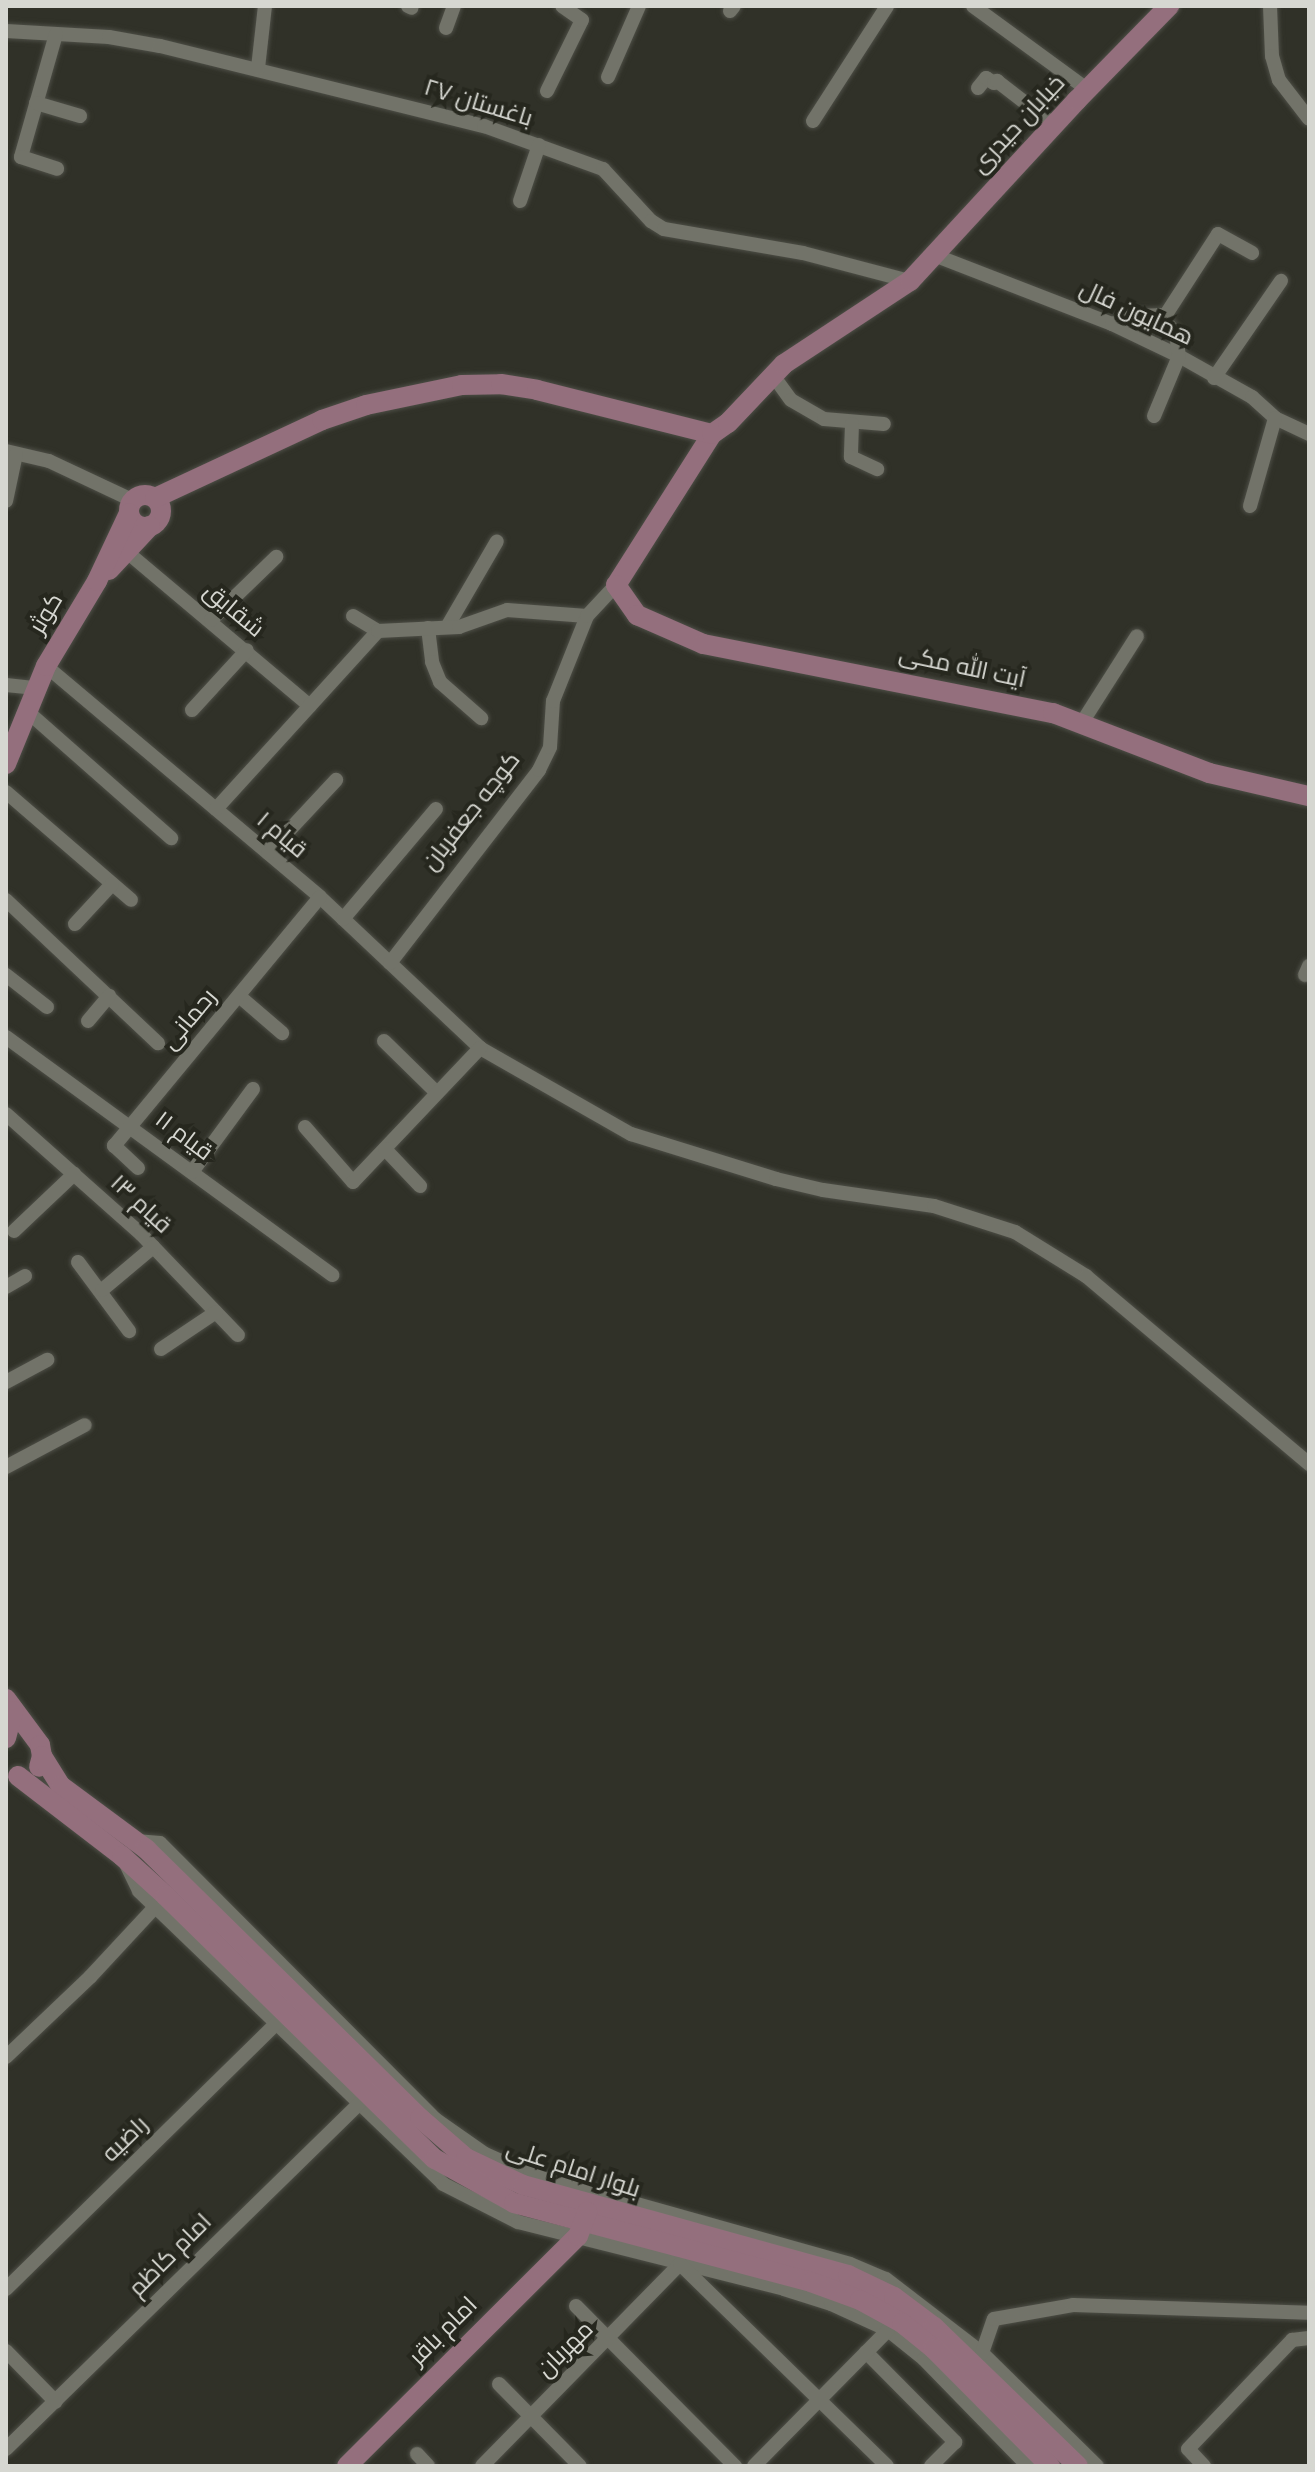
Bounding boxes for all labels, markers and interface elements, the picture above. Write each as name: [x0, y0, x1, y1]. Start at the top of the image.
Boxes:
street label: خیابان حیدری: [966, 70, 1072, 180]
street label: باغستان ۲۷: [420, 74, 536, 134]
street label: همایون فال: [1075, 275, 1197, 353]
street label: شقایق: [197, 577, 269, 645]
street label: کوثر: [24, 588, 70, 640]
street label: آیت الله مکی: [896, 641, 1028, 695]
street label: کوچه جعفریان: [417, 747, 527, 877]
street label: قیام ۱: [250, 807, 312, 865]
street label: رحمانی: [156, 984, 224, 1056]
street label: قیام ۱۱: [149, 1106, 217, 1168]
street label: قیام ۱۳: [103, 1169, 177, 1241]
street label: راضیه: [97, 2111, 155, 2169]
street label: بلوار امام علی: [502, 2135, 644, 2205]
street label: امام کاظم: [123, 2208, 219, 2304]
street label: امام باقر: [404, 2292, 484, 2372]
street label: مهربان: [532, 2316, 600, 2384]

